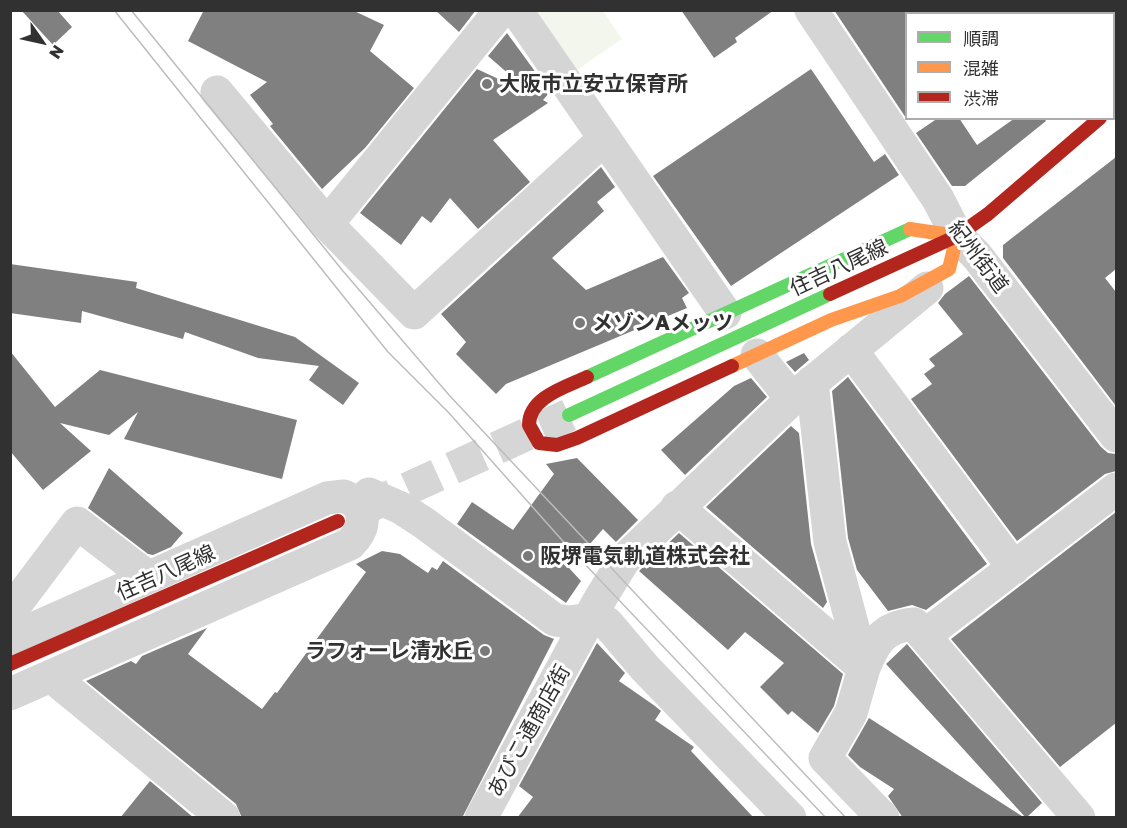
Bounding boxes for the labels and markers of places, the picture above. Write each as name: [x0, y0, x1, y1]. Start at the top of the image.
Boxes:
place label: 大阪市立安立保育所: [499, 71, 688, 97]
marker: 大阪市立安立保育所: [480, 77, 494, 91]
place label: メゾンAメッツ: [592, 310, 733, 336]
marker: メゾンAメッツ: [573, 316, 587, 330]
place label: 阪堺電気軌道株式会社: [540, 543, 750, 569]
marker: 阪堺電気軌道株式会社: [521, 549, 535, 563]
place label: ラフォーレ清水丘: [305, 638, 473, 664]
marker: ラフォーレ清水丘: [478, 644, 492, 658]

